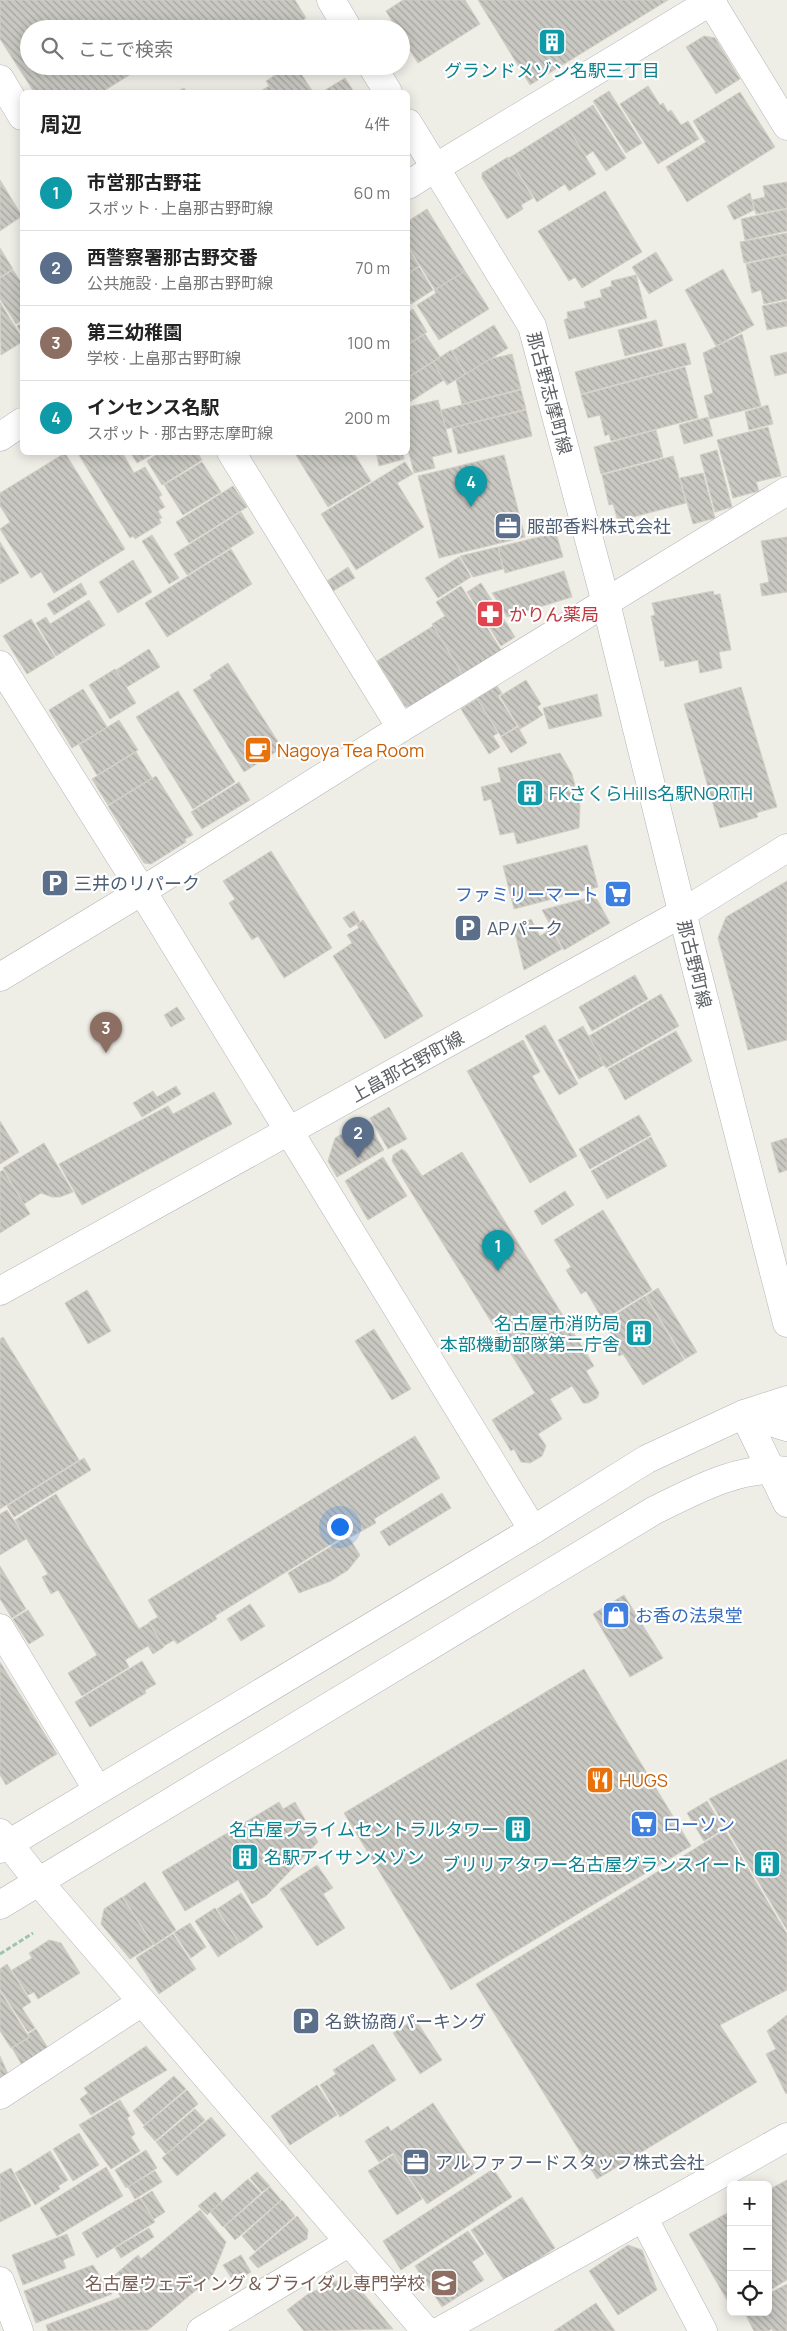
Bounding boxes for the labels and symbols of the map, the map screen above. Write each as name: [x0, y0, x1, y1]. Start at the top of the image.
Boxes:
building icon: グランドメゾン名駅三丁目: [537, 27, 567, 57]
place label: グランドメゾン名駅三丁目: [444, 58, 660, 82]
street label: 那古野志摩町線: [522, 329, 578, 457]
pin: 4: [455, 466, 487, 507]
office icon: 服部香料株式会社: [493, 511, 523, 541]
place label: 服部香料株式会社: [527, 514, 671, 538]
pharmacy icon: かりん薬局: [475, 599, 505, 629]
place label: かりん薬局: [509, 602, 599, 626]
cafe icon: Nagoya Tea Room: [243, 735, 273, 765]
place label: Nagoya Tea Room: [277, 738, 424, 762]
building icon: FKさくらHills名駅NORTH: [515, 778, 545, 808]
place label: FKさくらHills名駅NORTH: [549, 781, 753, 805]
parking icon: 三井のリパーク: [40, 868, 70, 898]
place label: 三井のリパーク: [74, 871, 200, 895]
supermarket icon: ファミリーマート: [603, 879, 633, 909]
place label: ファミリーマート: [455, 882, 599, 906]
parking icon: APパーク: [453, 913, 483, 943]
place label: APパーク: [487, 916, 563, 940]
street label: 那古野町線: [672, 917, 718, 1011]
pin: 3: [90, 1012, 122, 1053]
street label: 上畠那古野町線: [346, 1025, 468, 1107]
pin: 2: [342, 1117, 374, 1158]
pin: 1: [482, 1230, 514, 1271]
place label: 名古屋市消防局 本部機動部隊第二庁舎: [440, 1311, 620, 1356]
building icon: 名古屋市消防局 本部機動部隊第二庁舎: [624, 1318, 654, 1348]
your location: [327, 1514, 353, 1540]
shop icon: お香の法泉堂: [601, 1600, 631, 1630]
place label: お香の法泉堂: [635, 1603, 743, 1627]
restaurant icon: HUGS: [585, 1765, 615, 1795]
place label: HUGS: [619, 1768, 668, 1792]
supermarket icon: ローソン: [629, 1809, 659, 1839]
place label: ローソン: [663, 1812, 735, 1836]
building icon: 名古屋プライムセントラルタワー: [503, 1814, 533, 1844]
place label: 名古屋プライムセントラルタワー: [229, 1817, 499, 1841]
building icon: 名駅アイサンメゾン: [230, 1842, 260, 1872]
place label: 名駅アイサンメゾン: [264, 1845, 425, 1869]
building icon: ブリリアタワー名古屋グランスイート: [752, 1849, 782, 1879]
place label: ブリリアタワー名古屋グランスイート: [442, 1852, 748, 1876]
parking icon: 名鉄協商パーキング: [291, 2006, 321, 2036]
place label: 名鉄協商パーキング: [325, 2009, 486, 2033]
office icon: アルファフードスタッフ株式会社: [401, 2147, 431, 2177]
place label: アルファフードスタッフ株式会社: [435, 2150, 705, 2174]
school or university icon: 名古屋ウェディング＆ブライダル専門学校: [429, 2268, 459, 2298]
place label: 名古屋ウェディング＆ブライダル専門学校: [85, 2271, 425, 2295]

